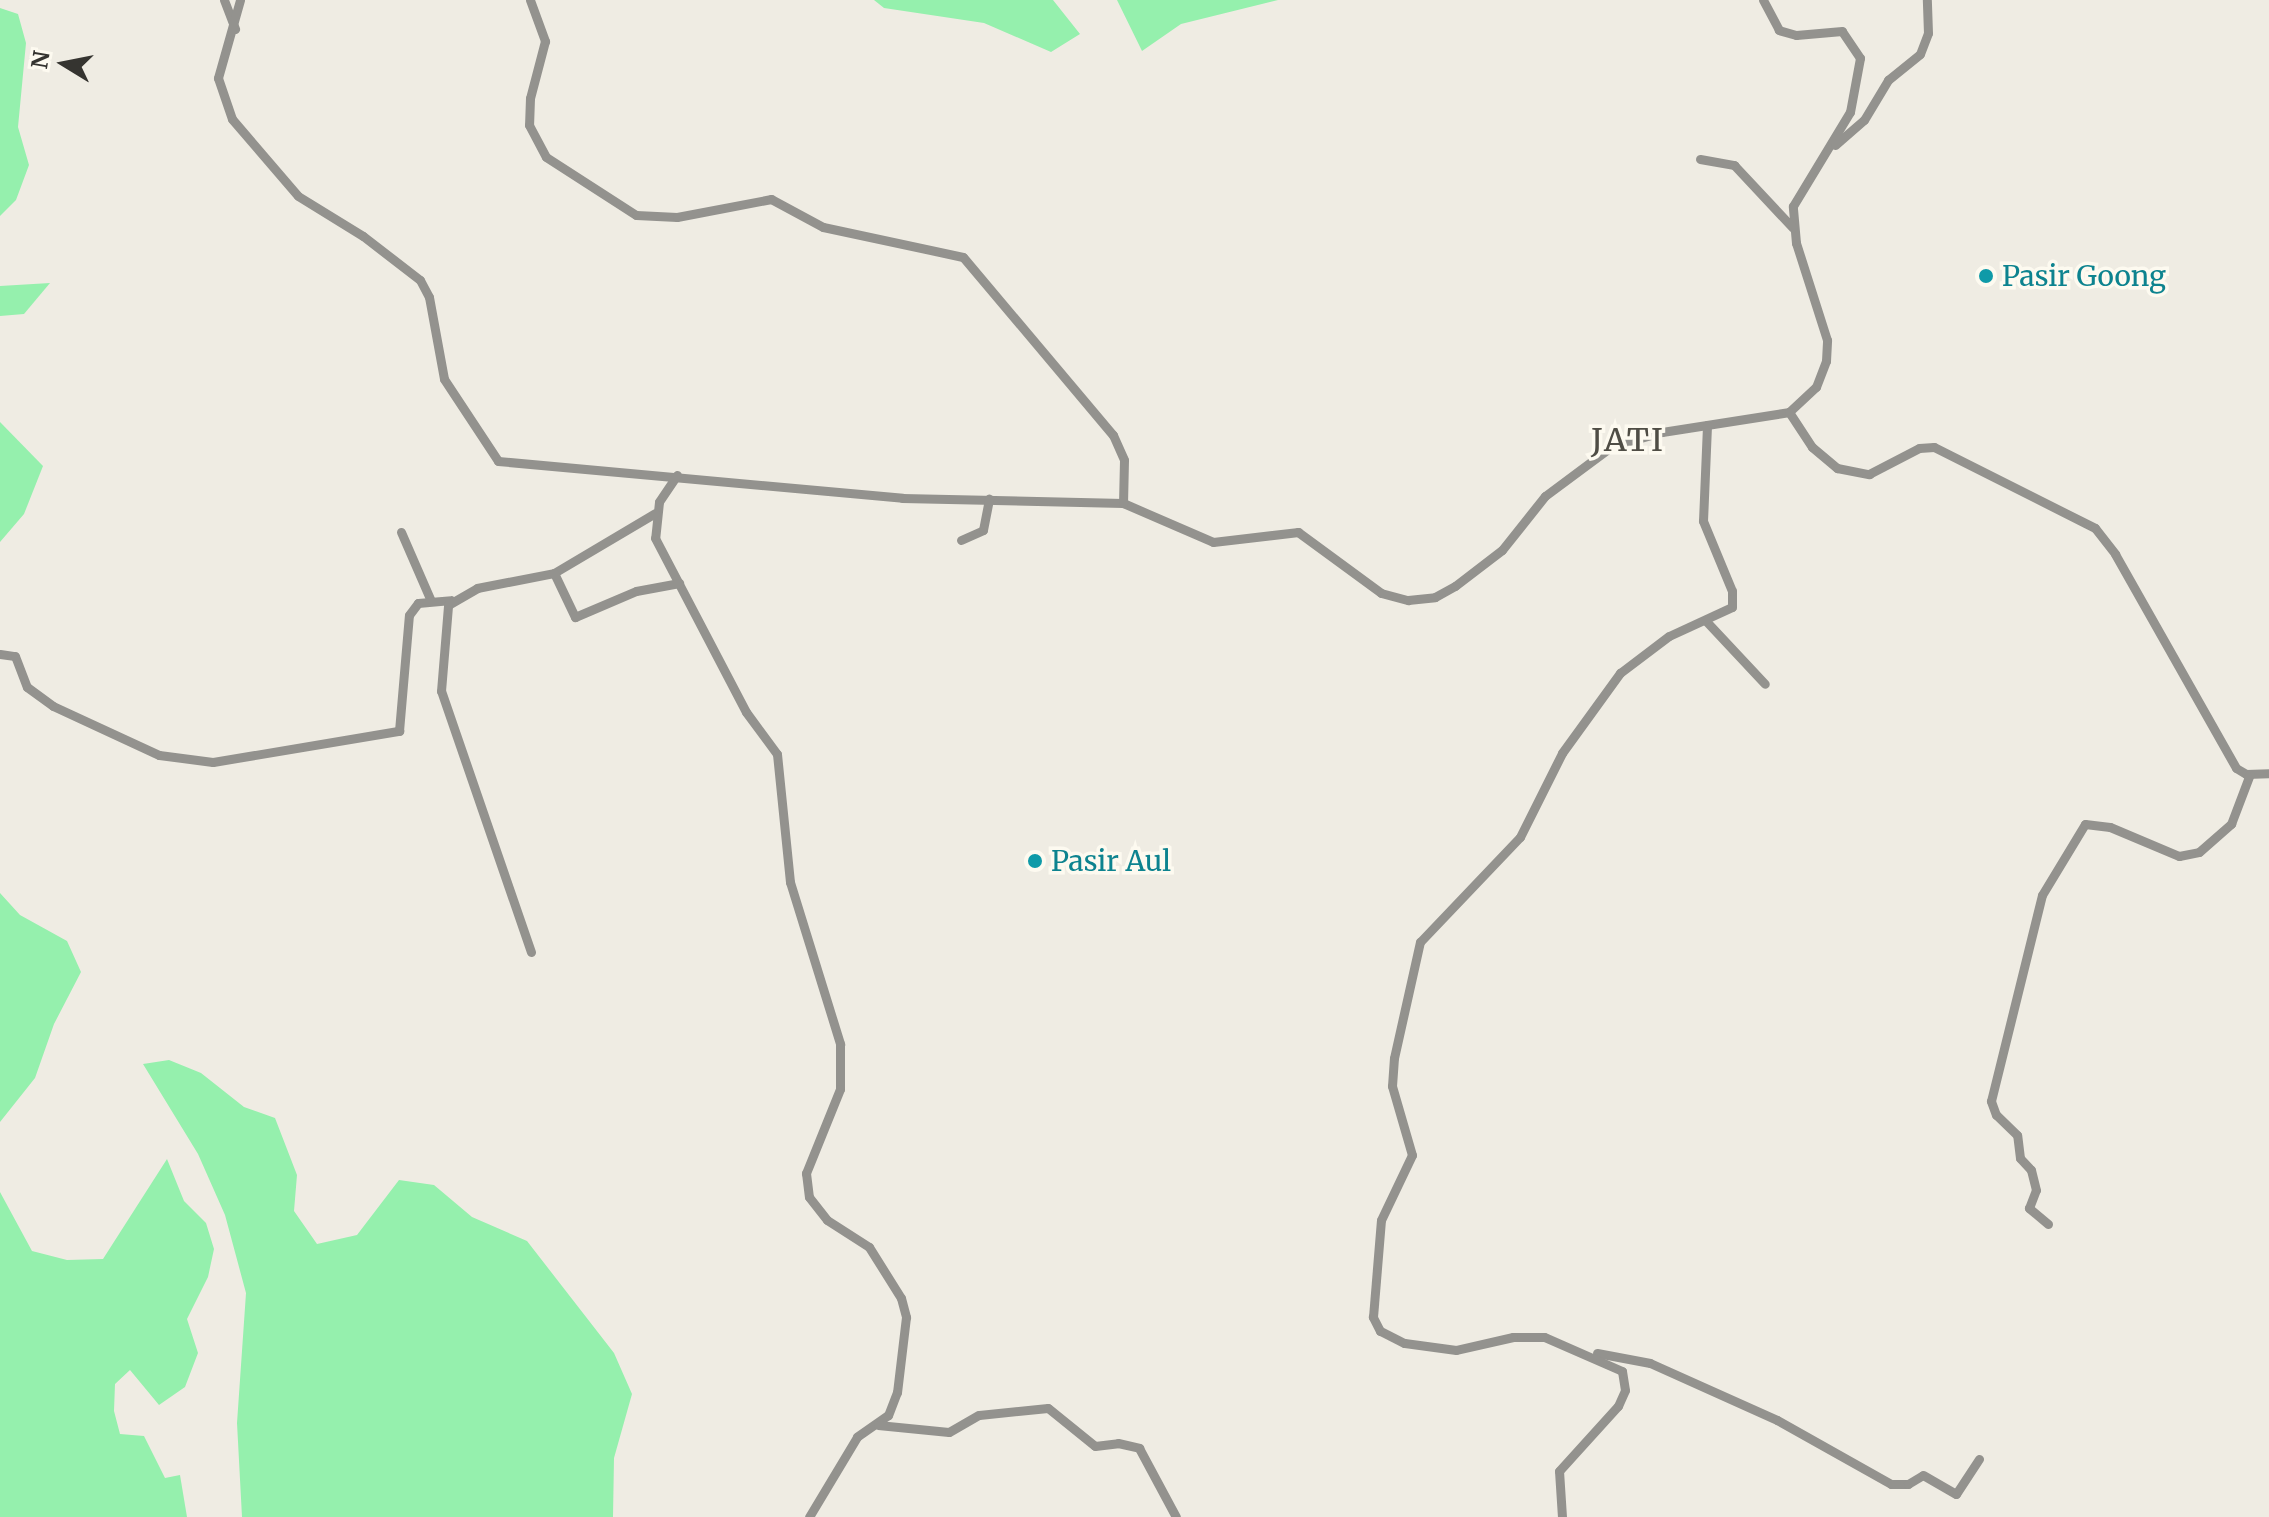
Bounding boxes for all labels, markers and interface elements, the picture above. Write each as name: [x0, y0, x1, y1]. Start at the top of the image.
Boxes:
north arrow: [24, 24, 104, 104]
text: N: [25, 49, 56, 71]
place label: Pasir Goong: [2002, 259, 2166, 293]
marker: Pasir Goong: [1977, 267, 1995, 285]
district label: JATI: [1591, 421, 1665, 459]
place label: Pasir Aul: [1051, 844, 1171, 878]
marker: Pasir Aul: [1026, 852, 1044, 870]

